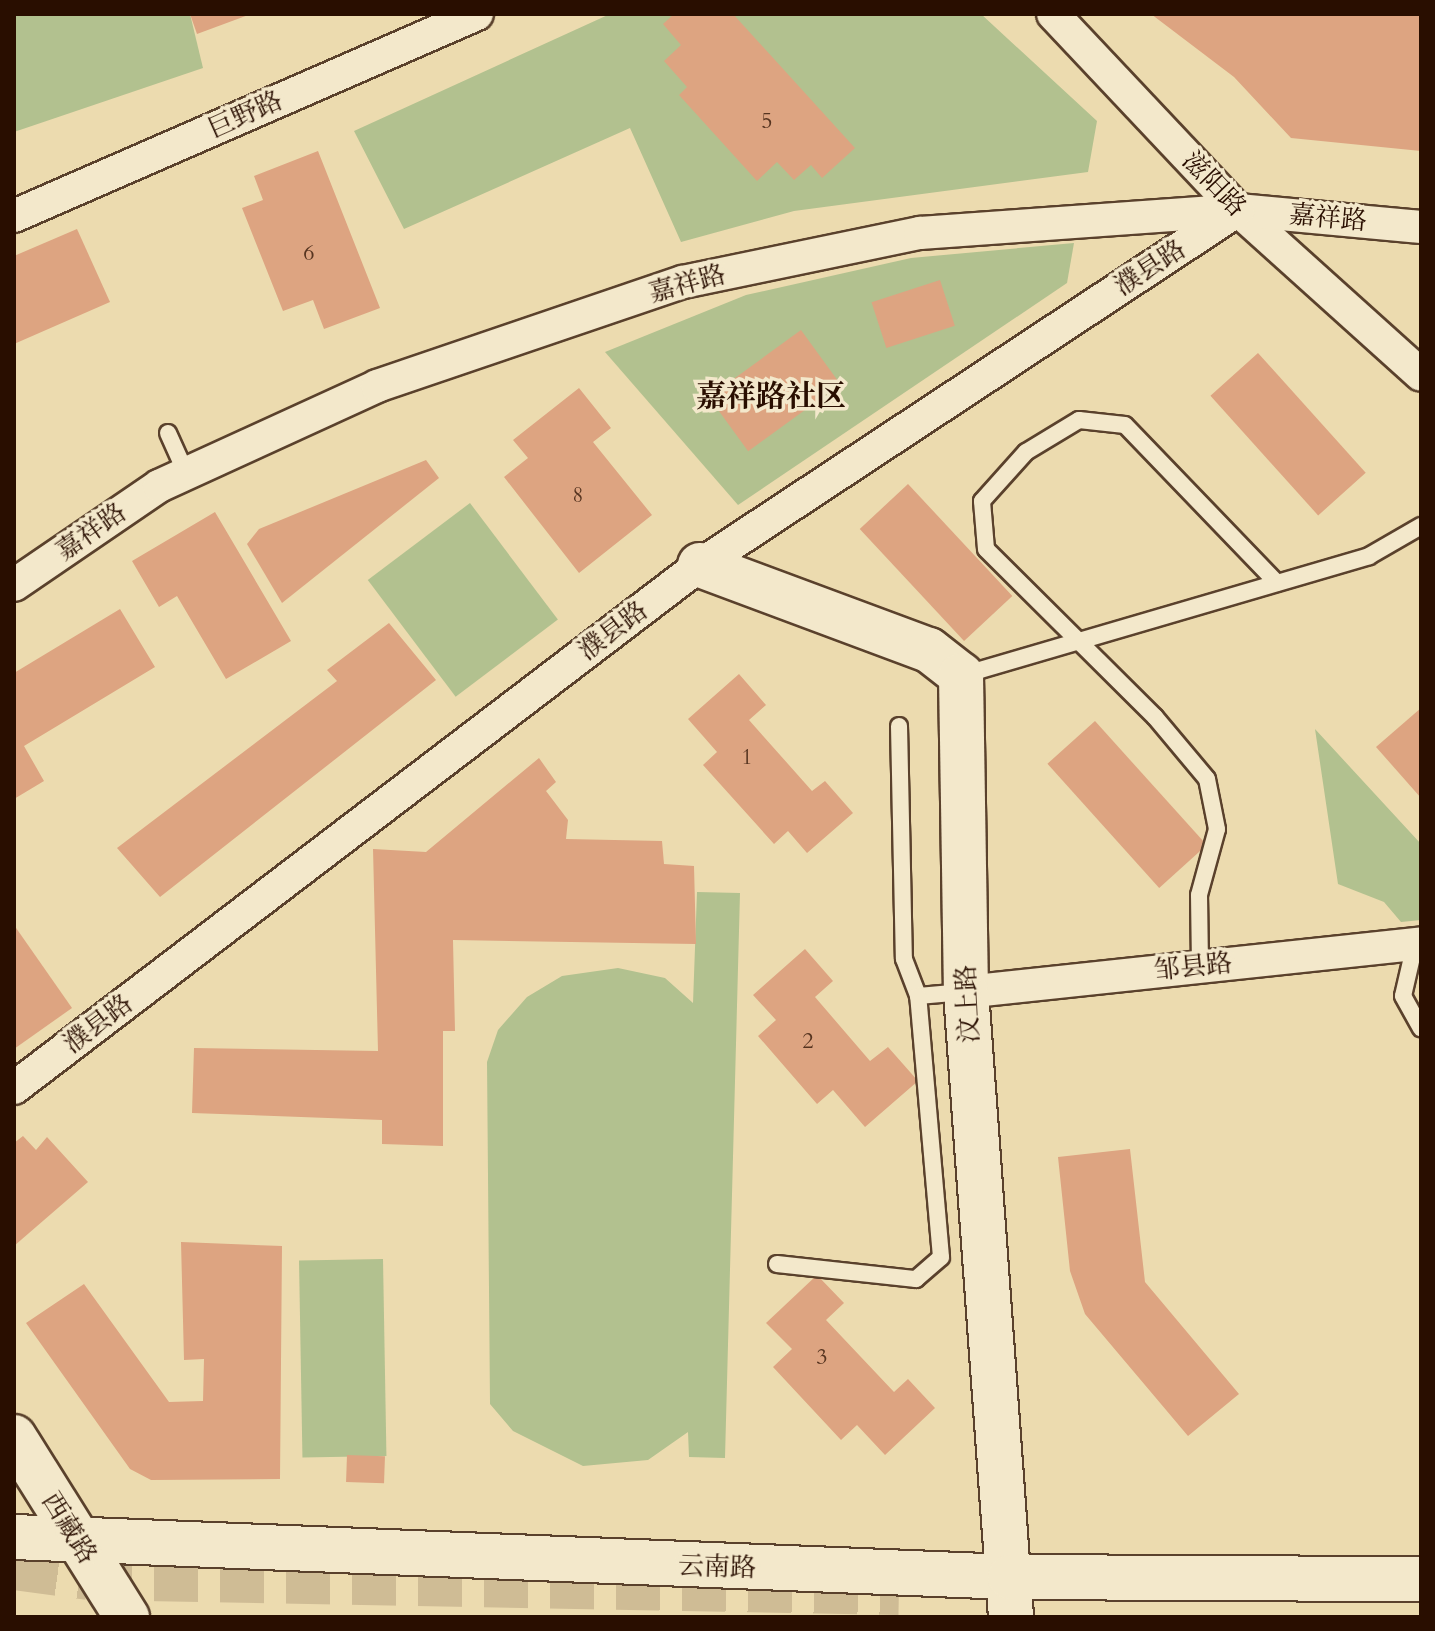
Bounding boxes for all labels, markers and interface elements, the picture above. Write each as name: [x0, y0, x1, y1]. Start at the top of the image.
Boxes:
street label: 巨野路: [203, 85, 287, 145]
house number: 5: [761, 109, 773, 135]
street label: 滋阳路: [1176, 145, 1252, 223]
street label: 嘉祥路: [1288, 199, 1368, 237]
street label: 濮县路: [1109, 234, 1191, 302]
house number: 6: [303, 241, 315, 267]
street label: 嘉祥路: [645, 259, 729, 309]
district label: 嘉祥路社区: [696, 379, 846, 415]
house number: 8: [572, 483, 584, 509]
street label: 嘉祥路: [50, 497, 132, 567]
street label: 濮县路: [572, 595, 654, 667]
house number: 1: [741, 745, 753, 771]
street label: 邹县路: [1153, 947, 1233, 987]
street label: 汶上路: [950, 964, 986, 1044]
street label: 濮县路: [57, 988, 139, 1060]
house number: 2: [802, 1029, 814, 1055]
house number: 3: [816, 1345, 828, 1371]
street label: 西藏路: [35, 1487, 103, 1569]
street label: 云南路: [677, 1550, 757, 1584]

